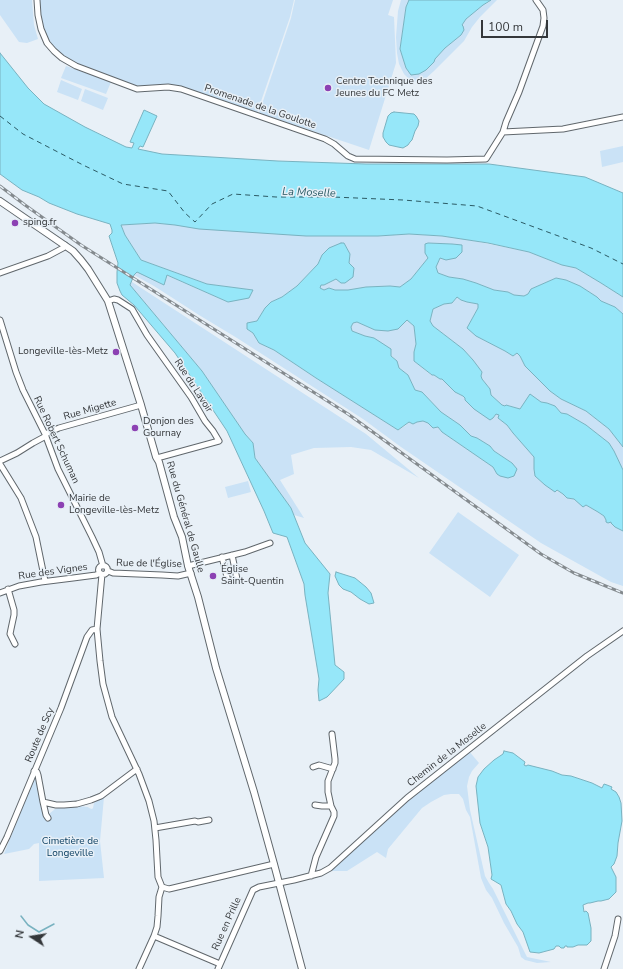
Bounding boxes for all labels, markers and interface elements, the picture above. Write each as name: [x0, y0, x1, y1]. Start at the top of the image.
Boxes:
scale bar: [483, 12, 550, 38]
text: 100 m: [488, 19, 523, 35]
place label: Centre Technique des Jeunes du FC Metz: [336, 76, 432, 100]
street label: Promenade de la Goulotte: [203, 82, 317, 132]
marker: Centre Technique des Jeunes du FC Metz: [323, 83, 333, 93]
water label: La Moselle: [282, 185, 336, 201]
place label: sping.fr: [23, 217, 56, 229]
marker: sping.fr: [10, 218, 20, 228]
place label: Longeville-lès-Metz: [18, 346, 108, 358]
marker: Longeville-lès-Metz: [111, 347, 121, 357]
street label: Rue du Lavoir: [171, 357, 215, 415]
street label: Rue Robert Schuman: [30, 394, 82, 486]
street label: Rue Migette: [62, 397, 118, 423]
place label: Donjon des Gournay: [143, 416, 194, 440]
marker: Donjon des Gournay: [130, 423, 140, 433]
street label: Rue du Général de Gaulle: [163, 460, 207, 574]
place label: Mairie de Longeville-lès-Metz: [69, 493, 159, 516]
marker: Mairie de Longeville-lès-Metz: [56, 500, 66, 510]
street label: Rue de l'Église: [116, 557, 182, 571]
street label: Rue des Vignes: [18, 561, 88, 583]
place label: Église Saint-Quentin: [221, 564, 284, 588]
marker: Église Saint-Quentin: [208, 571, 218, 581]
street label: Route de Scy: [23, 706, 57, 764]
street label: Chemin de la Moselle: [405, 720, 489, 790]
park label: Cimetière de Longeville: [42, 836, 98, 860]
street label: Rue en Prille: [210, 895, 244, 953]
north arrow: [12, 917, 52, 957]
text: N: [12, 929, 28, 940]

